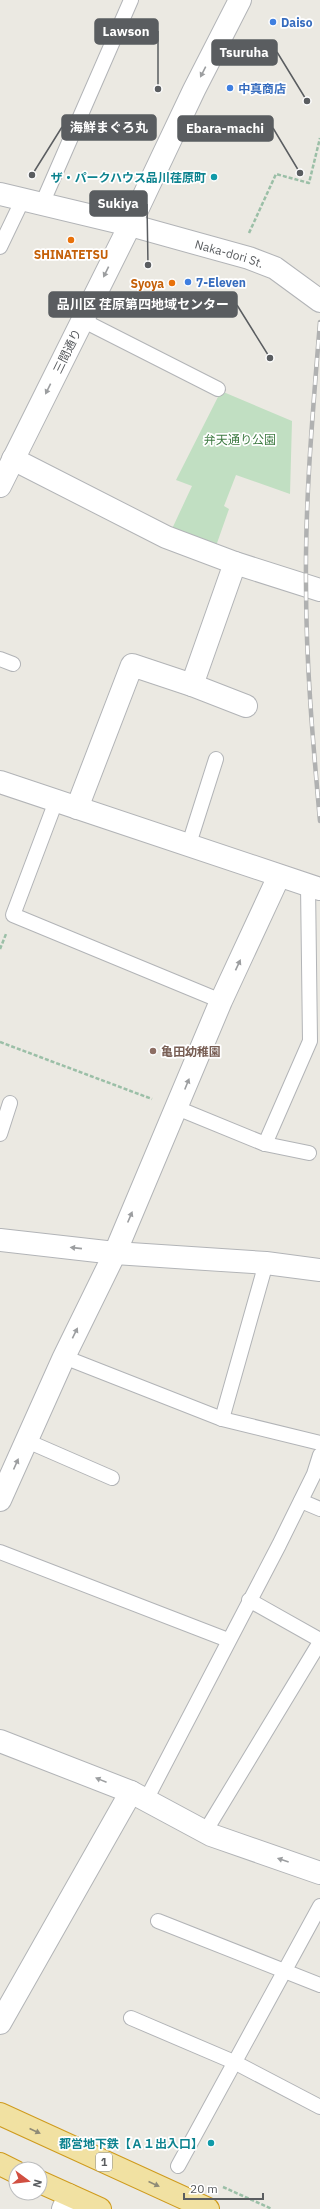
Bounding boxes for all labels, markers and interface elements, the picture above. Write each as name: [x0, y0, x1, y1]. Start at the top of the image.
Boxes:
place label: Daiso: [281, 15, 313, 30]
marker: Daiso: [268, 17, 278, 27]
callout: Lawson: [95, 19, 158, 44]
text: Lawson: [103, 23, 149, 40]
callout: Tsuruha: [212, 40, 277, 65]
text: Tsuruha: [219, 44, 269, 61]
one-way arrow: [200, 66, 206, 78]
place label: 中真商店: [238, 81, 286, 96]
marker: 中真商店: [225, 83, 235, 93]
callout: 海鮮まぐろ丸: [62, 115, 156, 140]
callout: Ebara-machi: [178, 116, 273, 141]
text: 海鮮まぐろ丸: [70, 119, 148, 136]
text: Ebara-machi: [186, 120, 264, 137]
place label: ザ・パークハウス品川荏原町: [51, 170, 206, 185]
marker: ザ・パークハウス品川荏原町: [209, 172, 219, 182]
callout: Sukiya: [90, 191, 147, 216]
text: Sukiya: [97, 195, 139, 212]
marker: SHINATETSU: [66, 235, 76, 245]
street label: Naka-dori St.: [193, 236, 266, 270]
place label: SHINATETSU: [34, 247, 108, 262]
one-way arrow: [103, 266, 109, 278]
place label: 7-Eleven: [196, 275, 246, 290]
place label: Syoya: [130, 276, 164, 291]
marker: 7-Eleven: [183, 277, 193, 287]
marker: Syoya: [167, 278, 177, 288]
callout: 品川区 荏原第四地域センター: [49, 292, 237, 317]
text: 品川区 荏原第四地域センター: [57, 296, 229, 313]
street label: 三間通り: [50, 326, 84, 376]
one-way arrow: [45, 383, 51, 394]
park label: 弁天通り公園: [204, 432, 276, 447]
one-way arrow: [235, 959, 241, 970]
place label: 亀田幼稚園: [161, 1044, 221, 1059]
marker: 亀田幼稚園: [148, 1046, 158, 1056]
one-way arrow: [184, 1079, 190, 1090]
one-way arrow: [128, 1210, 134, 1222]
one-way arrow: [70, 1245, 82, 1252]
one-way arrow: [72, 1328, 78, 1339]
one-way arrow: [13, 1459, 19, 1470]
one-way arrow: [95, 1777, 106, 1783]
one-way arrow: [277, 1857, 289, 1863]
one-way arrow: [30, 2128, 42, 2134]
place label: 都営地下鉄【Ａ１出入口】: [59, 2136, 203, 2151]
marker: 都営地下鉄【Ａ１出入口】: [206, 2138, 216, 2148]
road number: 1: [96, 2153, 112, 2171]
north arrow: [8, 2161, 48, 2201]
scale bar: [184, 2175, 263, 2201]
text: N: [30, 2178, 45, 2189]
text: 20 m: [190, 2181, 218, 2196]
one-way arrow: [148, 2182, 160, 2188]

